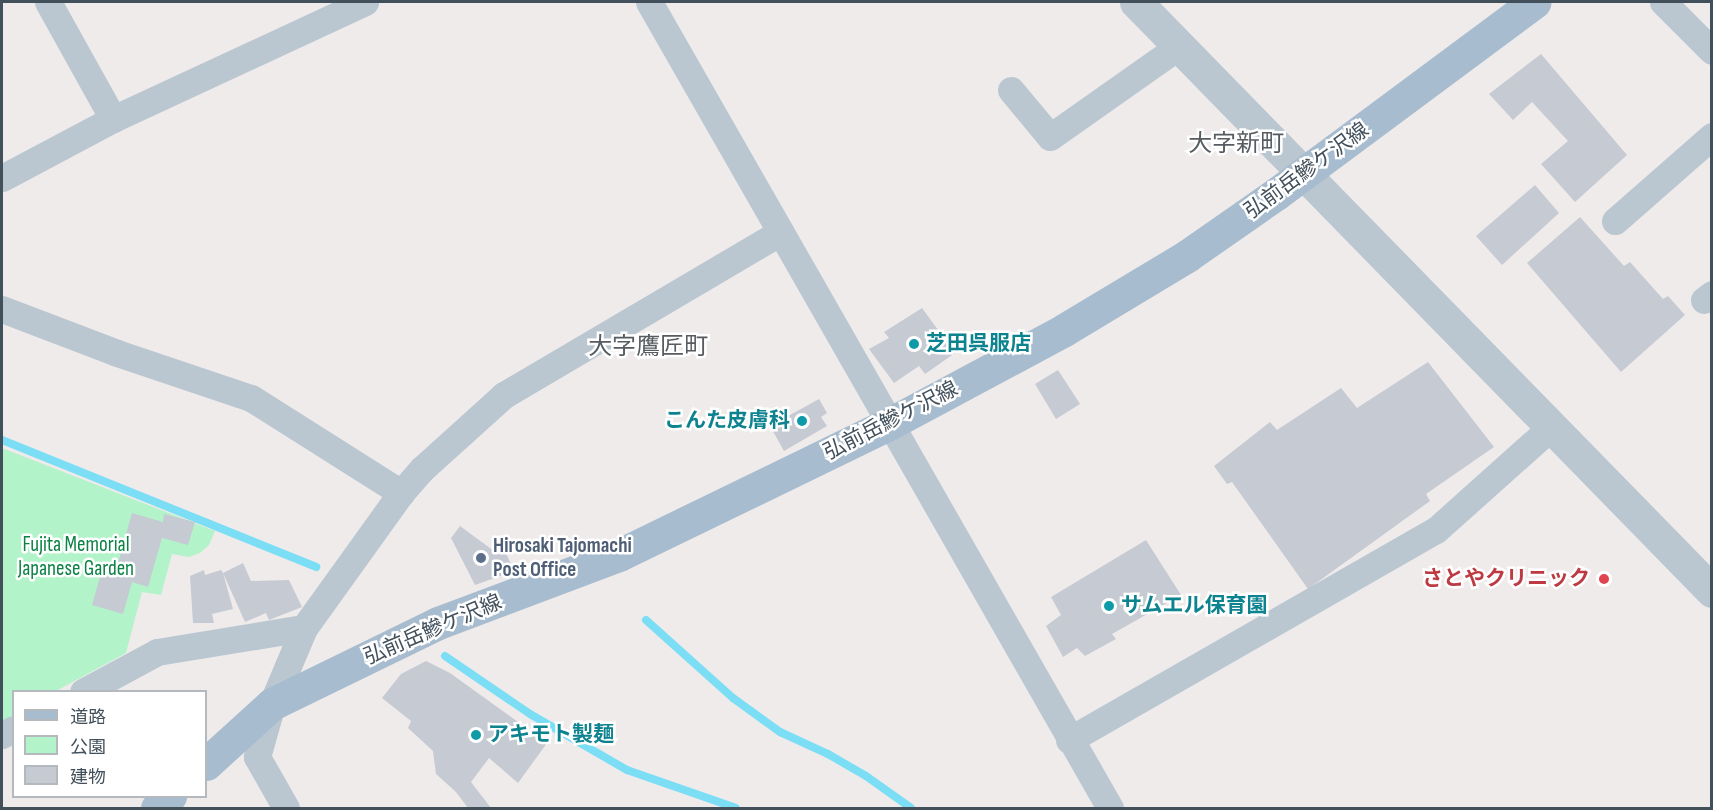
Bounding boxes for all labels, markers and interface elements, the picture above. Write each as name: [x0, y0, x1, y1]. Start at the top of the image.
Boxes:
street label: 弘前岳鰺ケ沢線: [1240, 118, 1374, 224]
district label: 大字新町: [1188, 130, 1284, 158]
place label: 芝田呉服店: [926, 331, 1031, 357]
district label: 大字鷹匠町: [588, 333, 708, 361]
marker: 芝田呉服店: [907, 337, 921, 351]
street label: 弘前岳鰺ケ沢線: [820, 376, 962, 466]
place label: こんた皮膚科: [664, 408, 790, 434]
marker: こんた皮膚科: [795, 414, 809, 428]
park label: Fujita Memorial Japanese Garden: [18, 532, 134, 582]
place label: Hirosaki Tajomachi Post Office: [493, 533, 632, 583]
marker: Hirosaki Tajomachi Post Office: [474, 551, 488, 565]
place label: さとやクリニック: [1422, 566, 1590, 592]
marker: さとやクリニック: [1595, 570, 1613, 588]
street label: 弘前岳鰺ケ沢線: [360, 590, 506, 670]
place label: サムエル保育園: [1121, 593, 1268, 619]
marker: サムエル保育園: [1102, 599, 1116, 613]
legend: [12, 690, 207, 798]
text: 道路: [70, 707, 106, 728]
place label: アキモト製麺: [488, 722, 614, 748]
marker: アキモト製麺: [469, 728, 483, 742]
text: 公園: [70, 737, 106, 758]
text: 建物: [70, 767, 106, 788]

